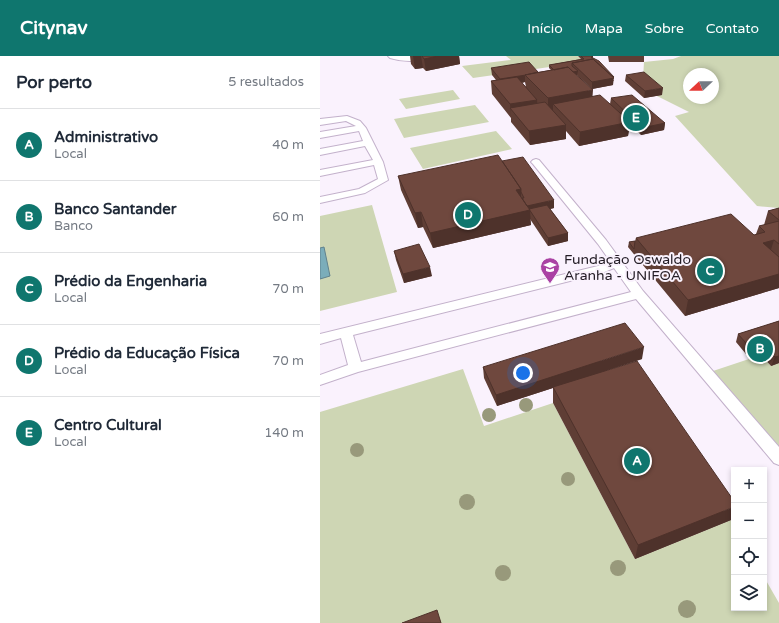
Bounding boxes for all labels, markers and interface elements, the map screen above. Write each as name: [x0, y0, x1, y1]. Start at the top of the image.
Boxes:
text: Citynav: [20, 17, 87, 39]
text: Início: [527, 20, 563, 37]
text: Mapa: [585, 20, 623, 37]
text: Sobre: [645, 20, 684, 37]
text: Contato: [706, 20, 759, 37]
north arrow: [683, 68, 719, 104]
text: Por perto: [16, 72, 92, 93]
text: 5 resultados: [228, 74, 304, 90]
pin: E: [623, 103, 649, 133]
text: Administrativo: [54, 128, 158, 146]
text: A: [24, 137, 34, 153]
text: 40 m: [272, 137, 304, 153]
text: Local: [54, 146, 87, 162]
text: Banco Santander: [54, 200, 177, 218]
pin: D: [455, 200, 481, 230]
text: B: [24, 209, 34, 225]
text: 60 m: [272, 209, 304, 225]
text: Banco: [54, 218, 93, 234]
place label: Fundação Oswaldo Aranha - UNIFOA: [564, 251, 691, 284]
school or university icon: Fundação Oswaldo Aranha - UNIFOA: [539, 256, 561, 284]
pin: C: [697, 256, 723, 286]
text: Prédio da Engenharia: [54, 272, 207, 290]
text: C: [24, 281, 34, 297]
text: 70 m: [272, 281, 304, 297]
text: Local: [54, 290, 87, 306]
pin: B: [747, 334, 773, 364]
text: Prédio da Educação Física: [54, 344, 240, 362]
text: D: [24, 353, 34, 369]
text: 70 m: [272, 353, 304, 369]
text: Local: [54, 362, 87, 378]
your location: [513, 363, 533, 383]
text: Centro Cultural: [54, 416, 162, 434]
text: E: [25, 425, 33, 441]
text: 140 m: [264, 425, 304, 441]
text: Local: [54, 434, 87, 450]
pin: A: [624, 446, 650, 476]
map controls: [731, 467, 767, 611]
button: +: [731, 467, 767, 503]
button: −: [731, 503, 767, 539]
button: locate: [731, 539, 767, 575]
button: layers: [731, 575, 767, 611]

